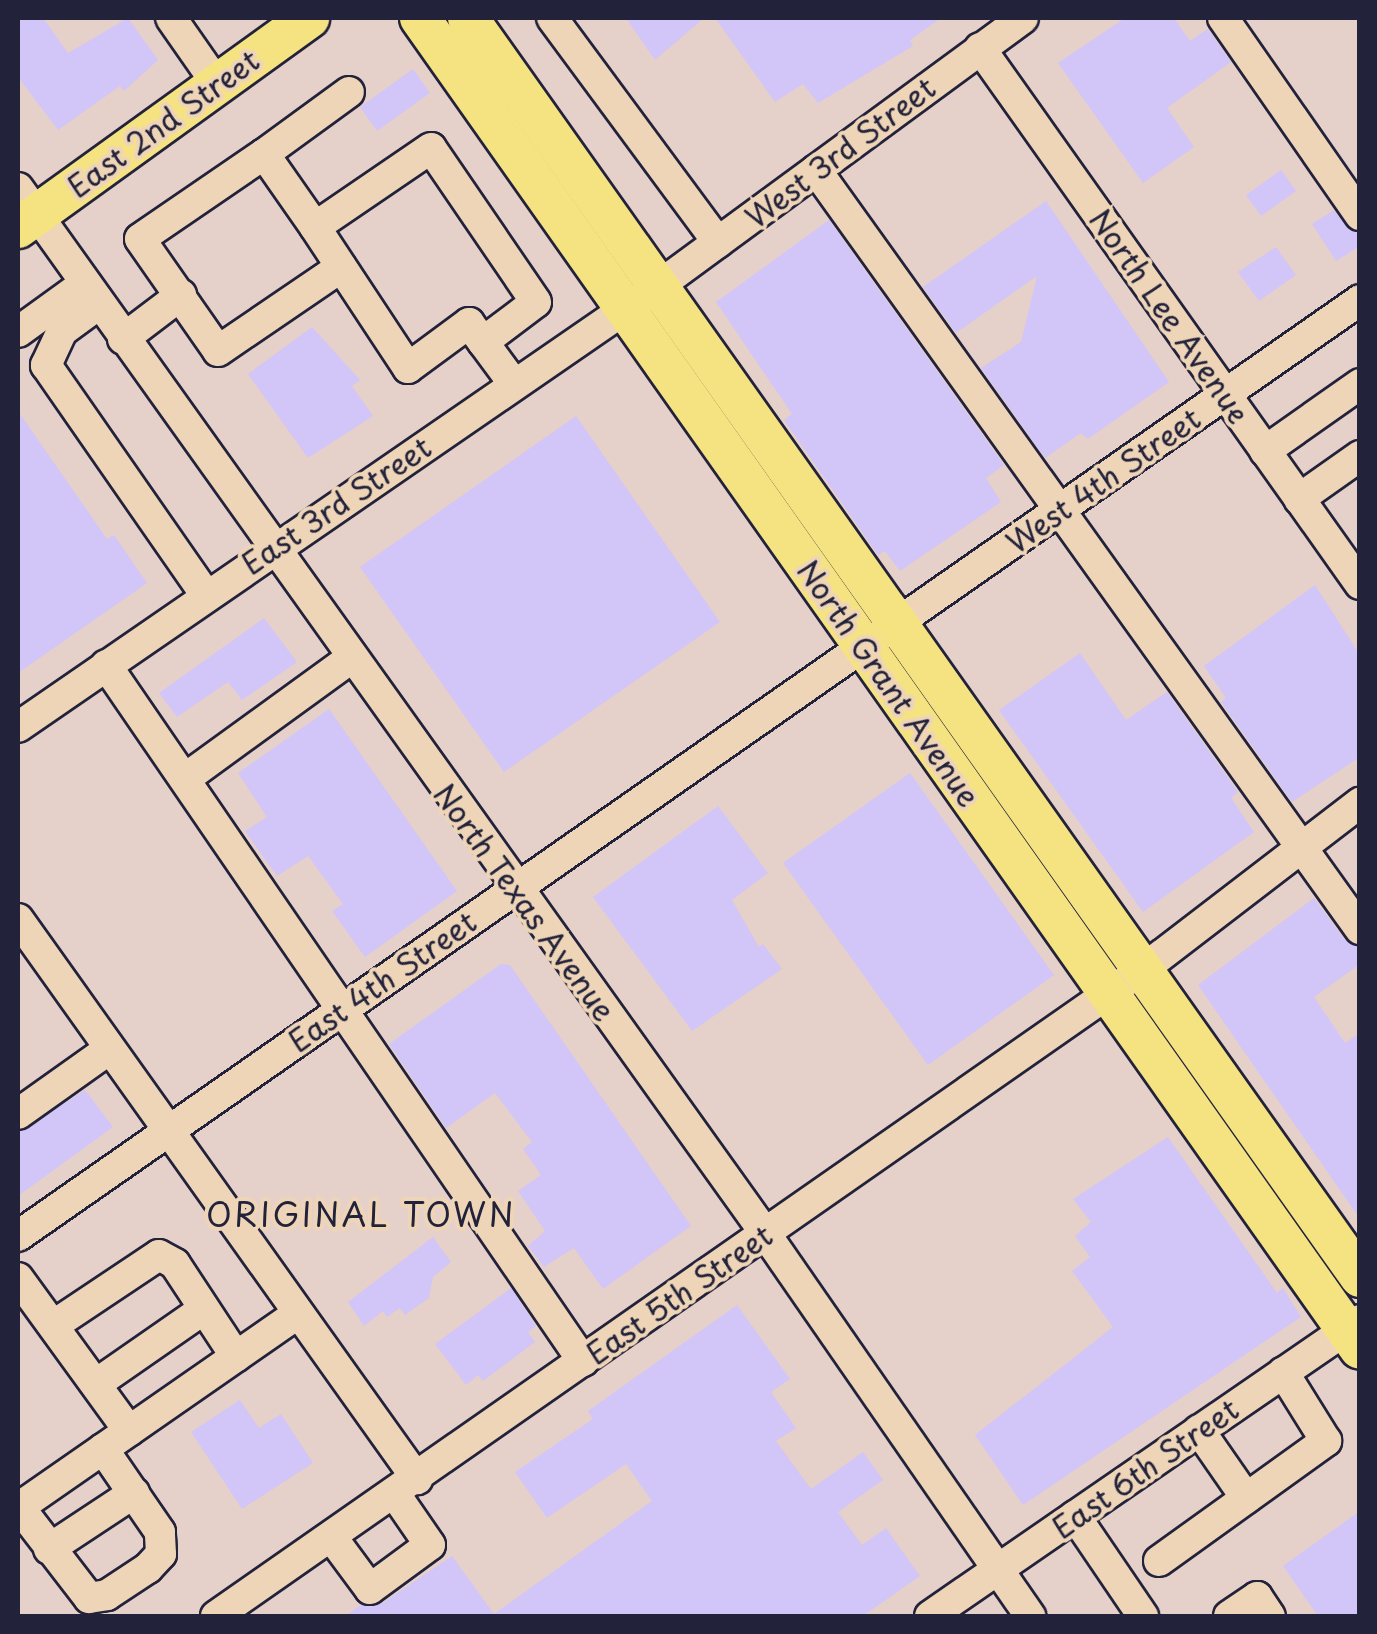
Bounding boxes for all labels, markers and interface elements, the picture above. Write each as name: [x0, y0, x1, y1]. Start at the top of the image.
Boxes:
street label: East 2nd Street: [60, 41, 266, 205]
street label: West 3rd Street: [737, 68, 943, 236]
street label: North Lee Avenue: [1082, 201, 1258, 431]
street label: West 4th Street: [999, 400, 1207, 560]
street label: East 3rd Street: [234, 428, 438, 582]
street label: North Grant Avenue: [791, 553, 987, 813]
street label: North Texas Avenue: [427, 776, 623, 1028]
street label: East 4th Street: [281, 903, 483, 1059]
district label: ORIGINAL TOWN: [207, 1195, 515, 1233]
street label: East 5th Street: [578, 1216, 780, 1372]
street label: East 6th Street: [1043, 1389, 1247, 1547]

